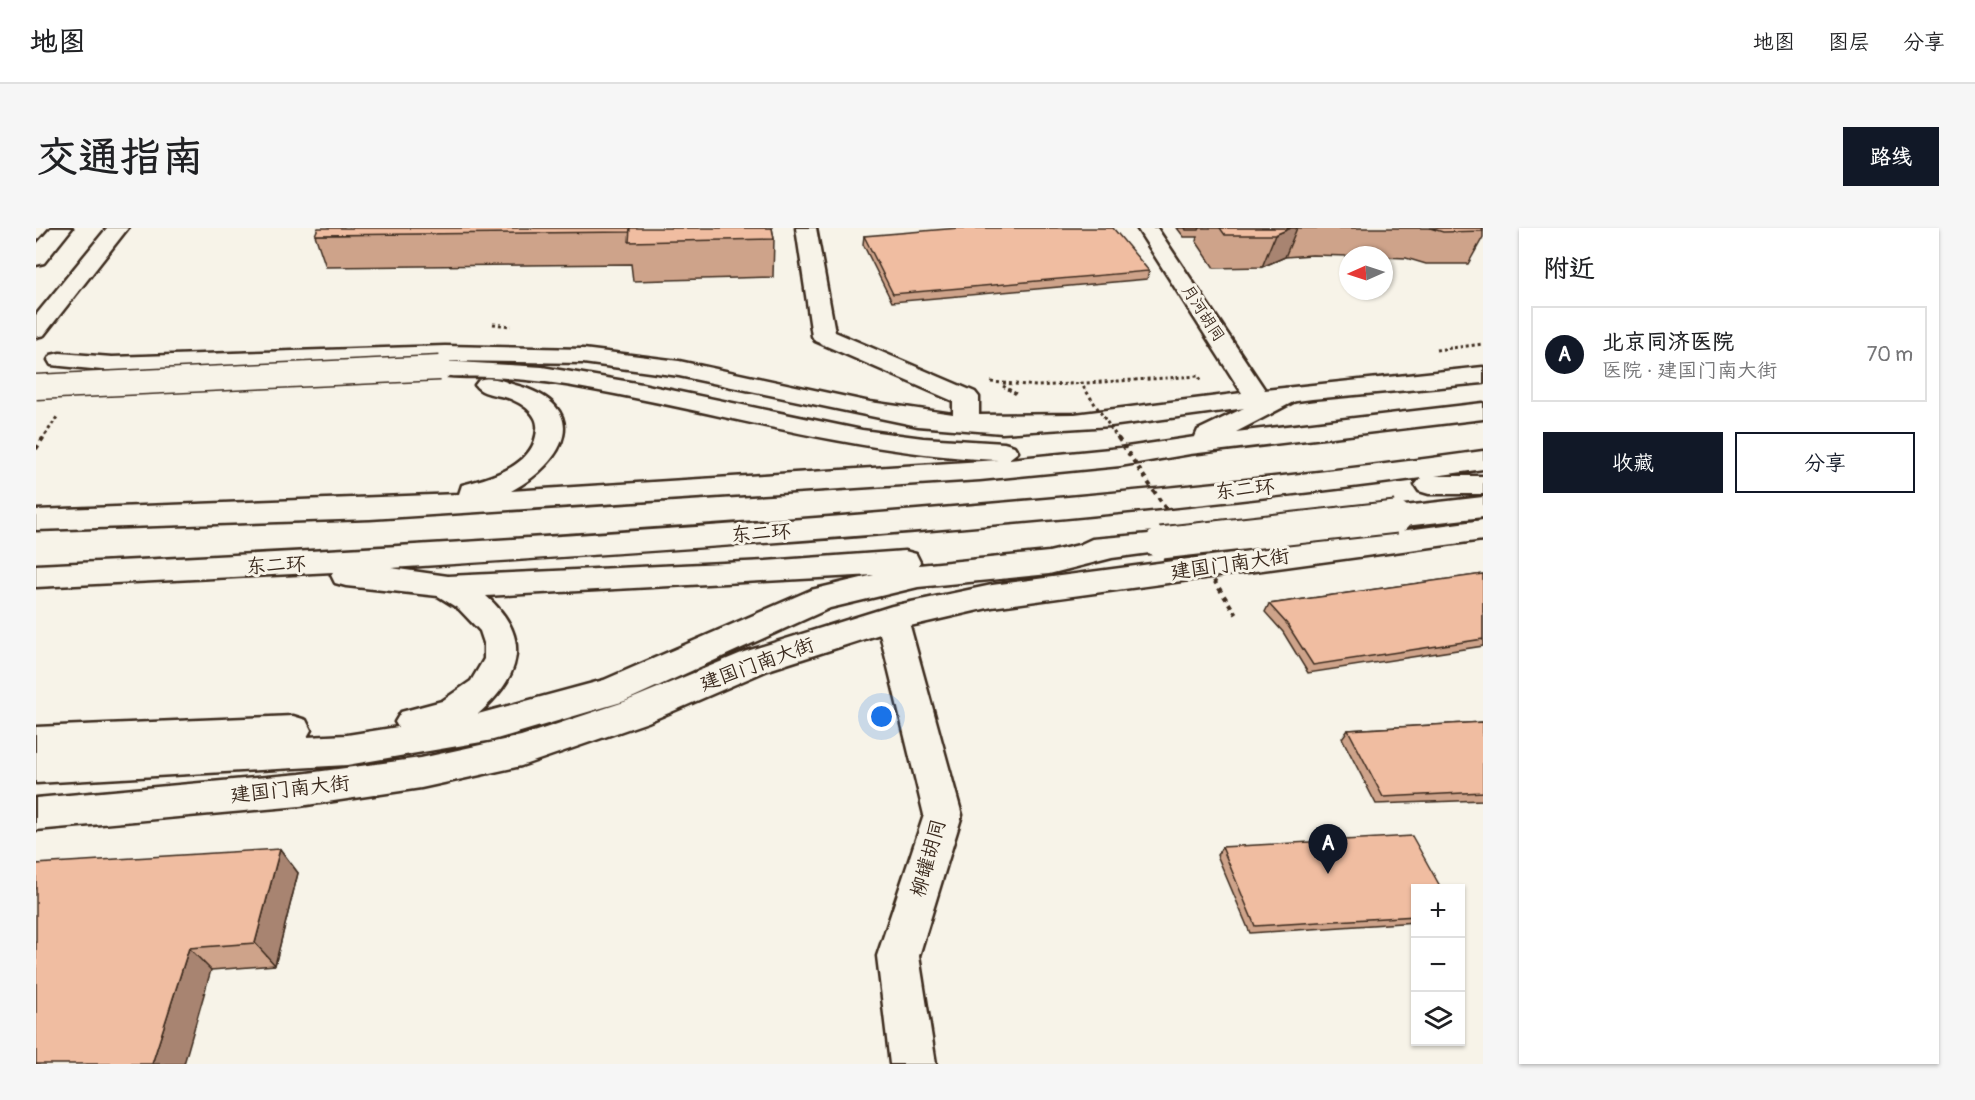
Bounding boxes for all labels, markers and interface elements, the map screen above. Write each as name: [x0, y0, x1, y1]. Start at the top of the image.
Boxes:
text: 地图: [30, 25, 86, 60]
text: 地图: [1753, 29, 1795, 56]
text: 图层: [1828, 29, 1870, 56]
text: 分享: [1903, 29, 1945, 56]
button: 路线: [1843, 127, 1939, 186]
text: 交通指南: [36, 132, 204, 184]
north arrow: [1339, 246, 1393, 300]
text: 附近: [1543, 253, 1595, 285]
street label: 月河胡同: [1177, 281, 1229, 345]
text: 北京同济医院: [1602, 328, 1734, 356]
text: A: [1558, 342, 1571, 367]
text: 70 m: [1867, 342, 1913, 367]
text: 医院 · 建国门南大街: [1602, 358, 1777, 383]
button: 收藏: [1543, 432, 1723, 493]
button: 分享: [1735, 432, 1915, 493]
street label: 东二环: [1214, 473, 1276, 505]
street label: 东二环: [730, 518, 792, 548]
street label: 建国门南大街: [1169, 543, 1291, 585]
street label: 东二环: [245, 551, 307, 579]
street label: 建国门南大街: [696, 632, 818, 696]
your location: [867, 702, 896, 731]
street label: 建国门南大街: [229, 770, 351, 808]
street label: 柳罐胡同: [905, 816, 951, 900]
pin: A: [1308, 824, 1348, 874]
map controls: [1411, 884, 1465, 1046]
button: +: [1411, 884, 1465, 938]
button: −: [1411, 938, 1465, 992]
button: layers: [1411, 992, 1465, 1046]

